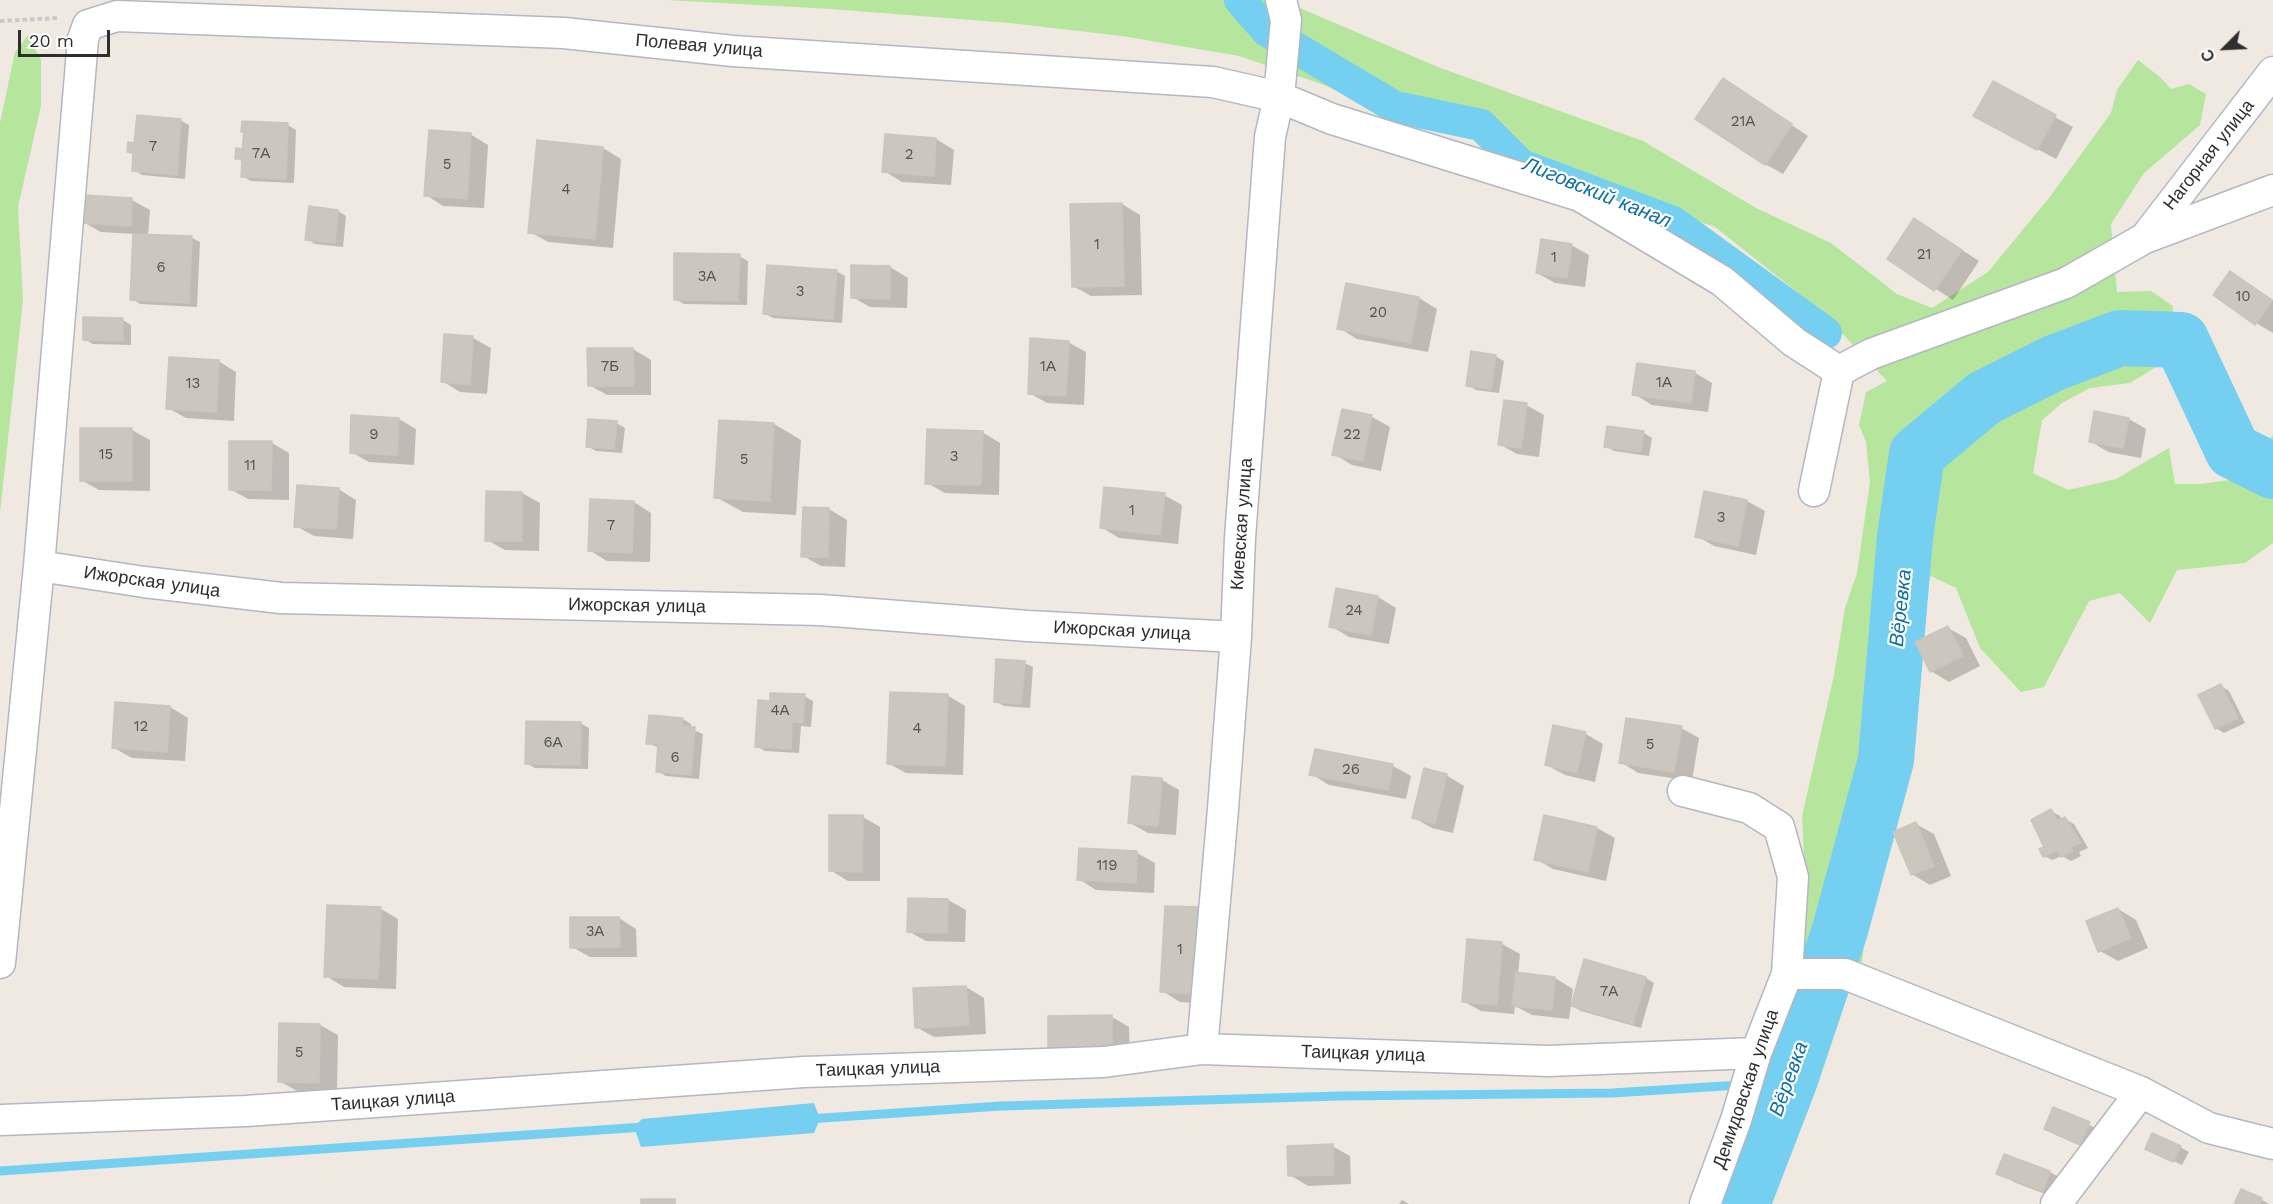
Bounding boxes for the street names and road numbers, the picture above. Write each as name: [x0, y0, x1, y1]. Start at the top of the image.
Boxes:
street label: Полевая улица: [634, 30, 764, 62]
street label: Нагорная улица: [2159, 95, 2259, 215]
street label: Киевская улица: [1227, 457, 1257, 591]
street label: Ижорская улица: [82, 562, 222, 602]
street label: Ижорская улица: [568, 594, 706, 618]
street label: Ижорская улица: [1053, 617, 1191, 645]
street label: Демидовская улица: [1709, 1006, 1783, 1172]
street label: Таицкая улица: [1301, 1041, 1425, 1067]
street label: Таицкая улица: [816, 1056, 940, 1082]
street label: Таицкая улица: [330, 1086, 456, 1116]

